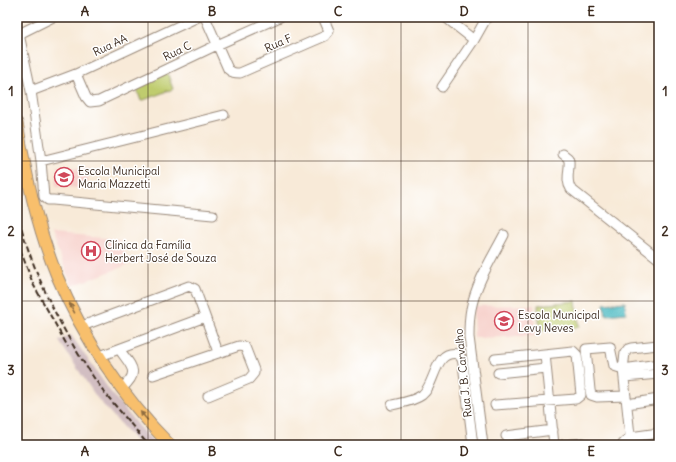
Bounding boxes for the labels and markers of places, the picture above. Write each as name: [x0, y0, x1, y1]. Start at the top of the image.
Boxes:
place label: Escola Municipal Maria Mazzetti: [78, 164, 160, 191]
school or university icon: Escola Municipal Maria Mazzetti: [53, 166, 75, 188]
place label: Clínica da Família Herbert José de Souza: [105, 238, 217, 265]
hospital icon: Clínica da Família Herbert José de Souza: [80, 240, 102, 262]
place label: Escola Municipal Levy Neves: [518, 308, 600, 335]
school or university icon: Escola Municipal Levy Neves: [493, 310, 515, 332]

